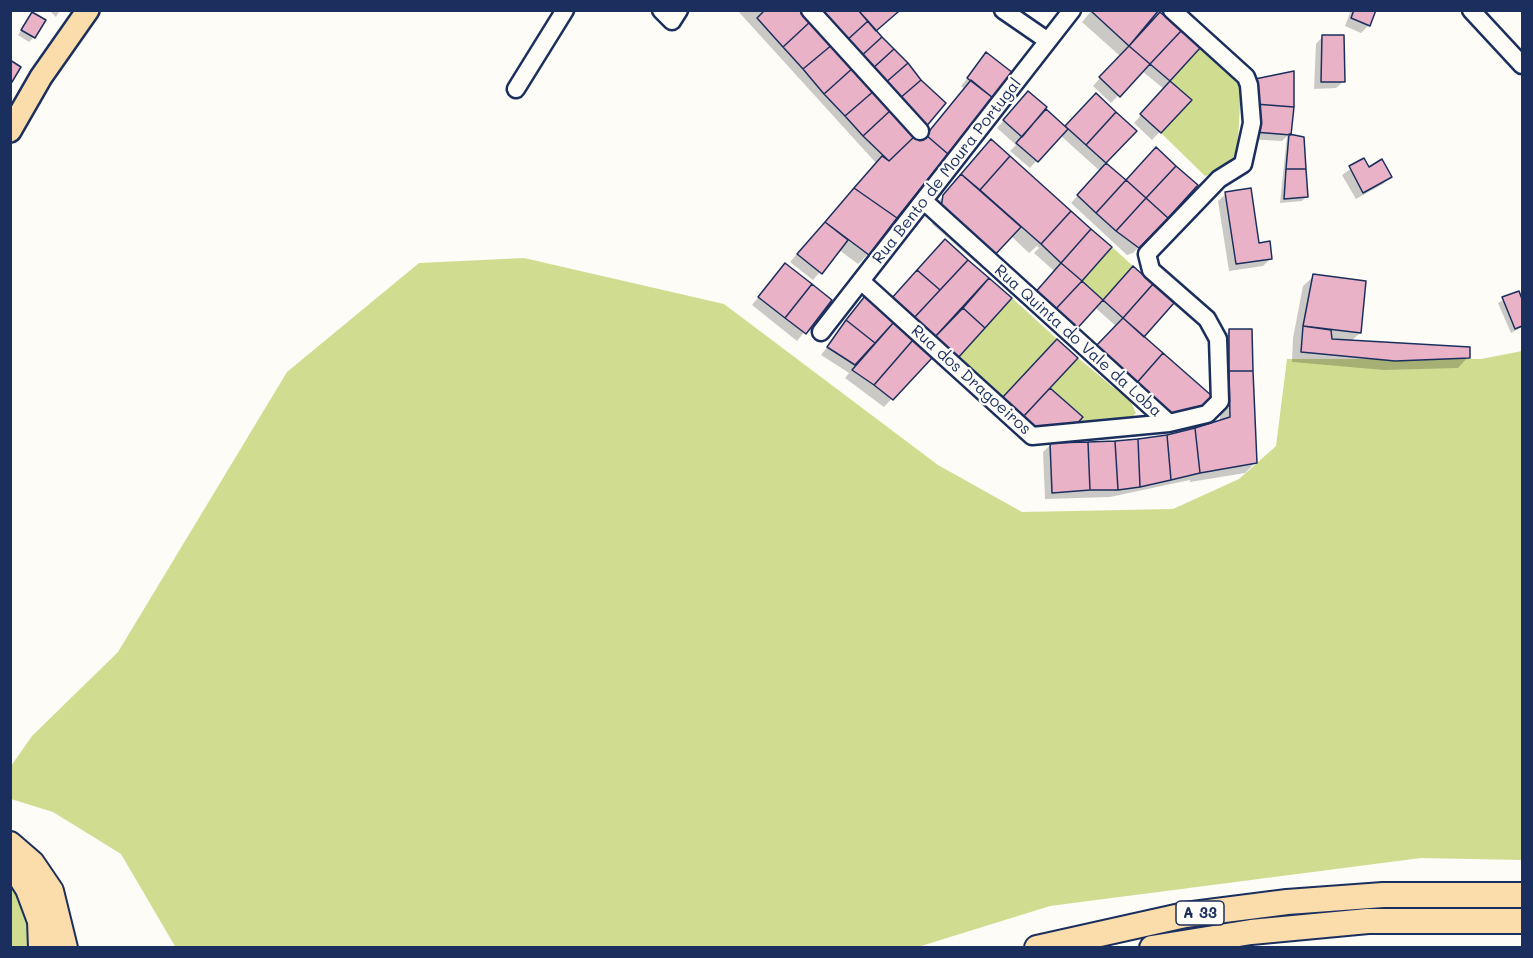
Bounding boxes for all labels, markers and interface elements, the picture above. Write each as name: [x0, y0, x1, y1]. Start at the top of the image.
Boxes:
street label: Rua Bento de Moura Portugal: [869, 74, 1025, 268]
street label: Rua Quinta do Vale da Loba: [990, 261, 1166, 421]
street label: Rua dos Dragoeiros: [907, 321, 1035, 439]
road number: A 33: [1176, 901, 1224, 925]

